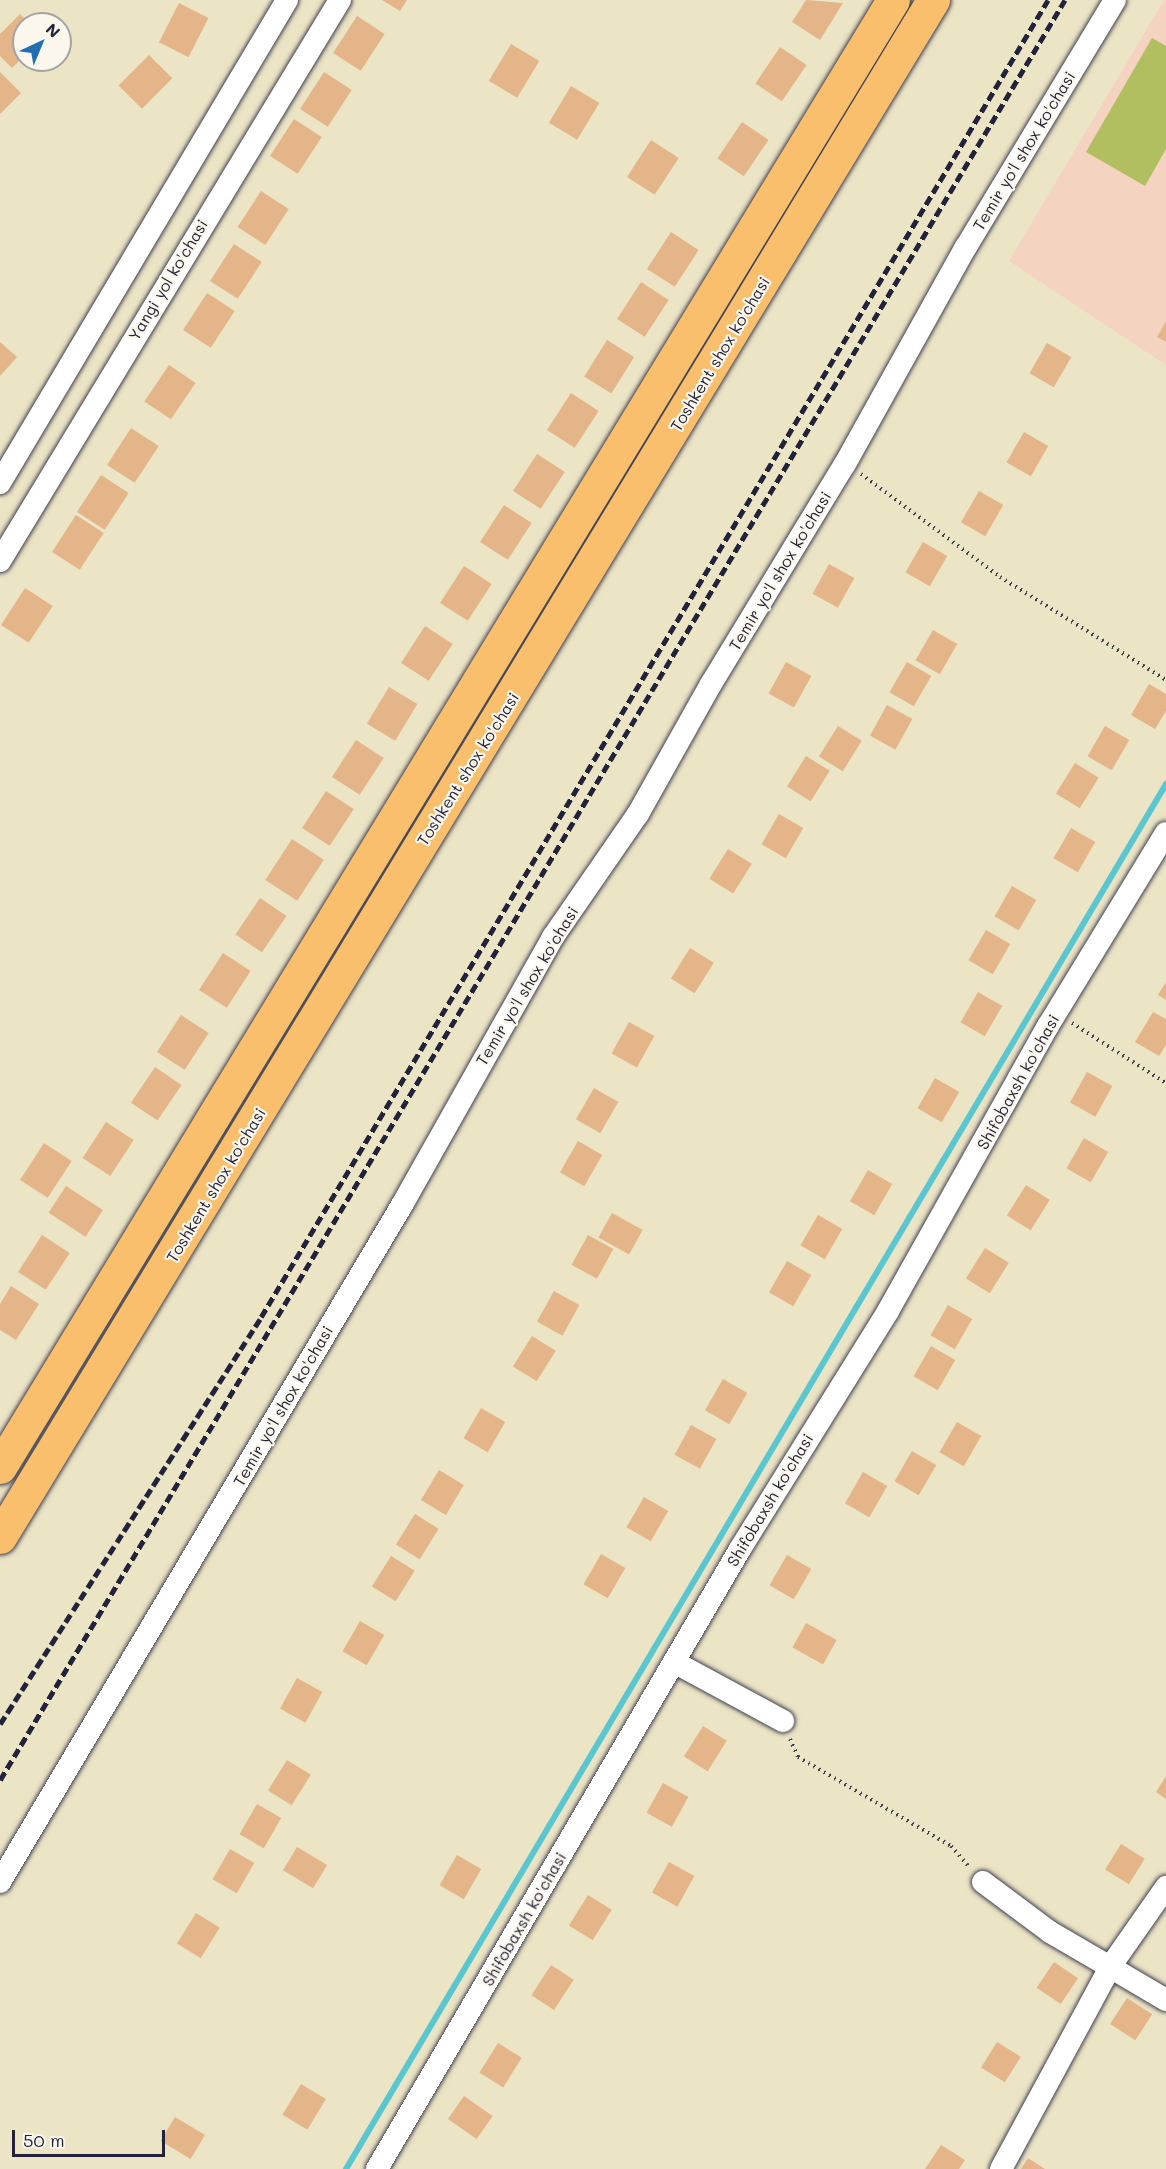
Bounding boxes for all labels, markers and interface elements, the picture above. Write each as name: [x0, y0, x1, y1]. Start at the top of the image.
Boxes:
north arrow: [12, 12, 72, 72]
text: N: [42, 18, 65, 42]
street label: Temir yo'l shox ko'chasi: [969, 68, 1079, 234]
street label: Yangi yol ko'chasi: [124, 216, 212, 344]
street label: Toshkent shox ko'chasi: [666, 273, 774, 435]
street label: Temir yo'l shox ko'chasi: [725, 488, 835, 654]
street label: Toshkent shox ko'chasi: [413, 689, 523, 849]
street label: Temir yo'l shox ko'chasi: [472, 903, 582, 1069]
street label: Shifobaxsh ko'chasi: [973, 1011, 1063, 1153]
street label: Toshkent shox ko'chasi: [162, 1104, 270, 1266]
street label: Temir yo'l shox ko'chasi: [229, 1322, 337, 1490]
street label: Shifobaxsh ko'chasi: [723, 1430, 817, 1570]
street label: Shifobaxsh ko'chasi: [478, 1849, 570, 1989]
scale bar: [15, 2118, 168, 2156]
text: 50 m: [23, 2128, 65, 2152]

